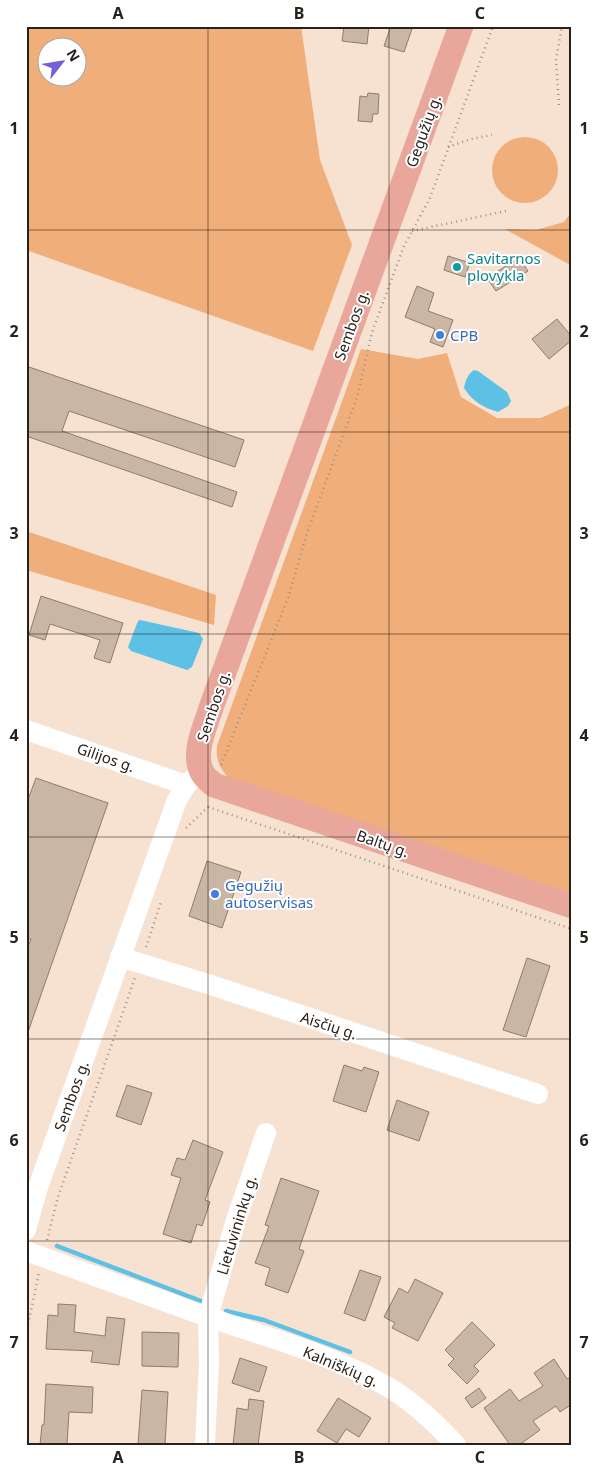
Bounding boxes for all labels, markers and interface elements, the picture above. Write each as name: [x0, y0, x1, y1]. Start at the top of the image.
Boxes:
text: A: [112, 2, 124, 24]
text: B: [294, 2, 304, 24]
text: C: [475, 2, 485, 24]
north arrow: [38, 38, 88, 88]
text: N: [62, 45, 85, 65]
street label: Gegužių g.: [401, 92, 445, 170]
text: 1: [9, 117, 19, 139]
text: 1: [579, 117, 589, 139]
place label: Savitarnos plovykla: [467, 248, 541, 285]
marker: Savitarnos plovykla: [451, 261, 463, 273]
street label: Sembos g.: [329, 287, 373, 363]
text: 2: [9, 320, 19, 342]
text: 2: [579, 320, 589, 342]
place label: CPB: [450, 325, 478, 345]
marker: CPB: [434, 329, 446, 341]
text: 3: [9, 522, 19, 544]
text: 3: [579, 522, 589, 544]
street label: Sembos g.: [192, 668, 234, 744]
text: 4: [9, 724, 19, 746]
text: 4: [579, 724, 589, 746]
street label: Gilijos g.: [74, 738, 138, 776]
street label: Baltų g.: [354, 825, 412, 861]
place label: Gegužių autoservisas: [225, 875, 313, 912]
marker: Gegužių autoservisas: [209, 888, 221, 900]
text: 5: [9, 926, 19, 948]
text: 5: [579, 926, 589, 948]
street label: Aisčių g.: [298, 1007, 360, 1043]
street label: Sembos g.: [49, 1058, 93, 1134]
text: 6: [9, 1129, 19, 1151]
text: 6: [579, 1129, 589, 1151]
street label: Lietuvininkų g.: [211, 1173, 261, 1277]
text: 7: [9, 1331, 19, 1353]
text: 7: [579, 1331, 589, 1353]
street label: Kalniškių g.: [300, 1341, 382, 1391]
text: A: [112, 1446, 124, 1468]
text: B: [294, 1446, 304, 1468]
text: C: [475, 1446, 485, 1468]

